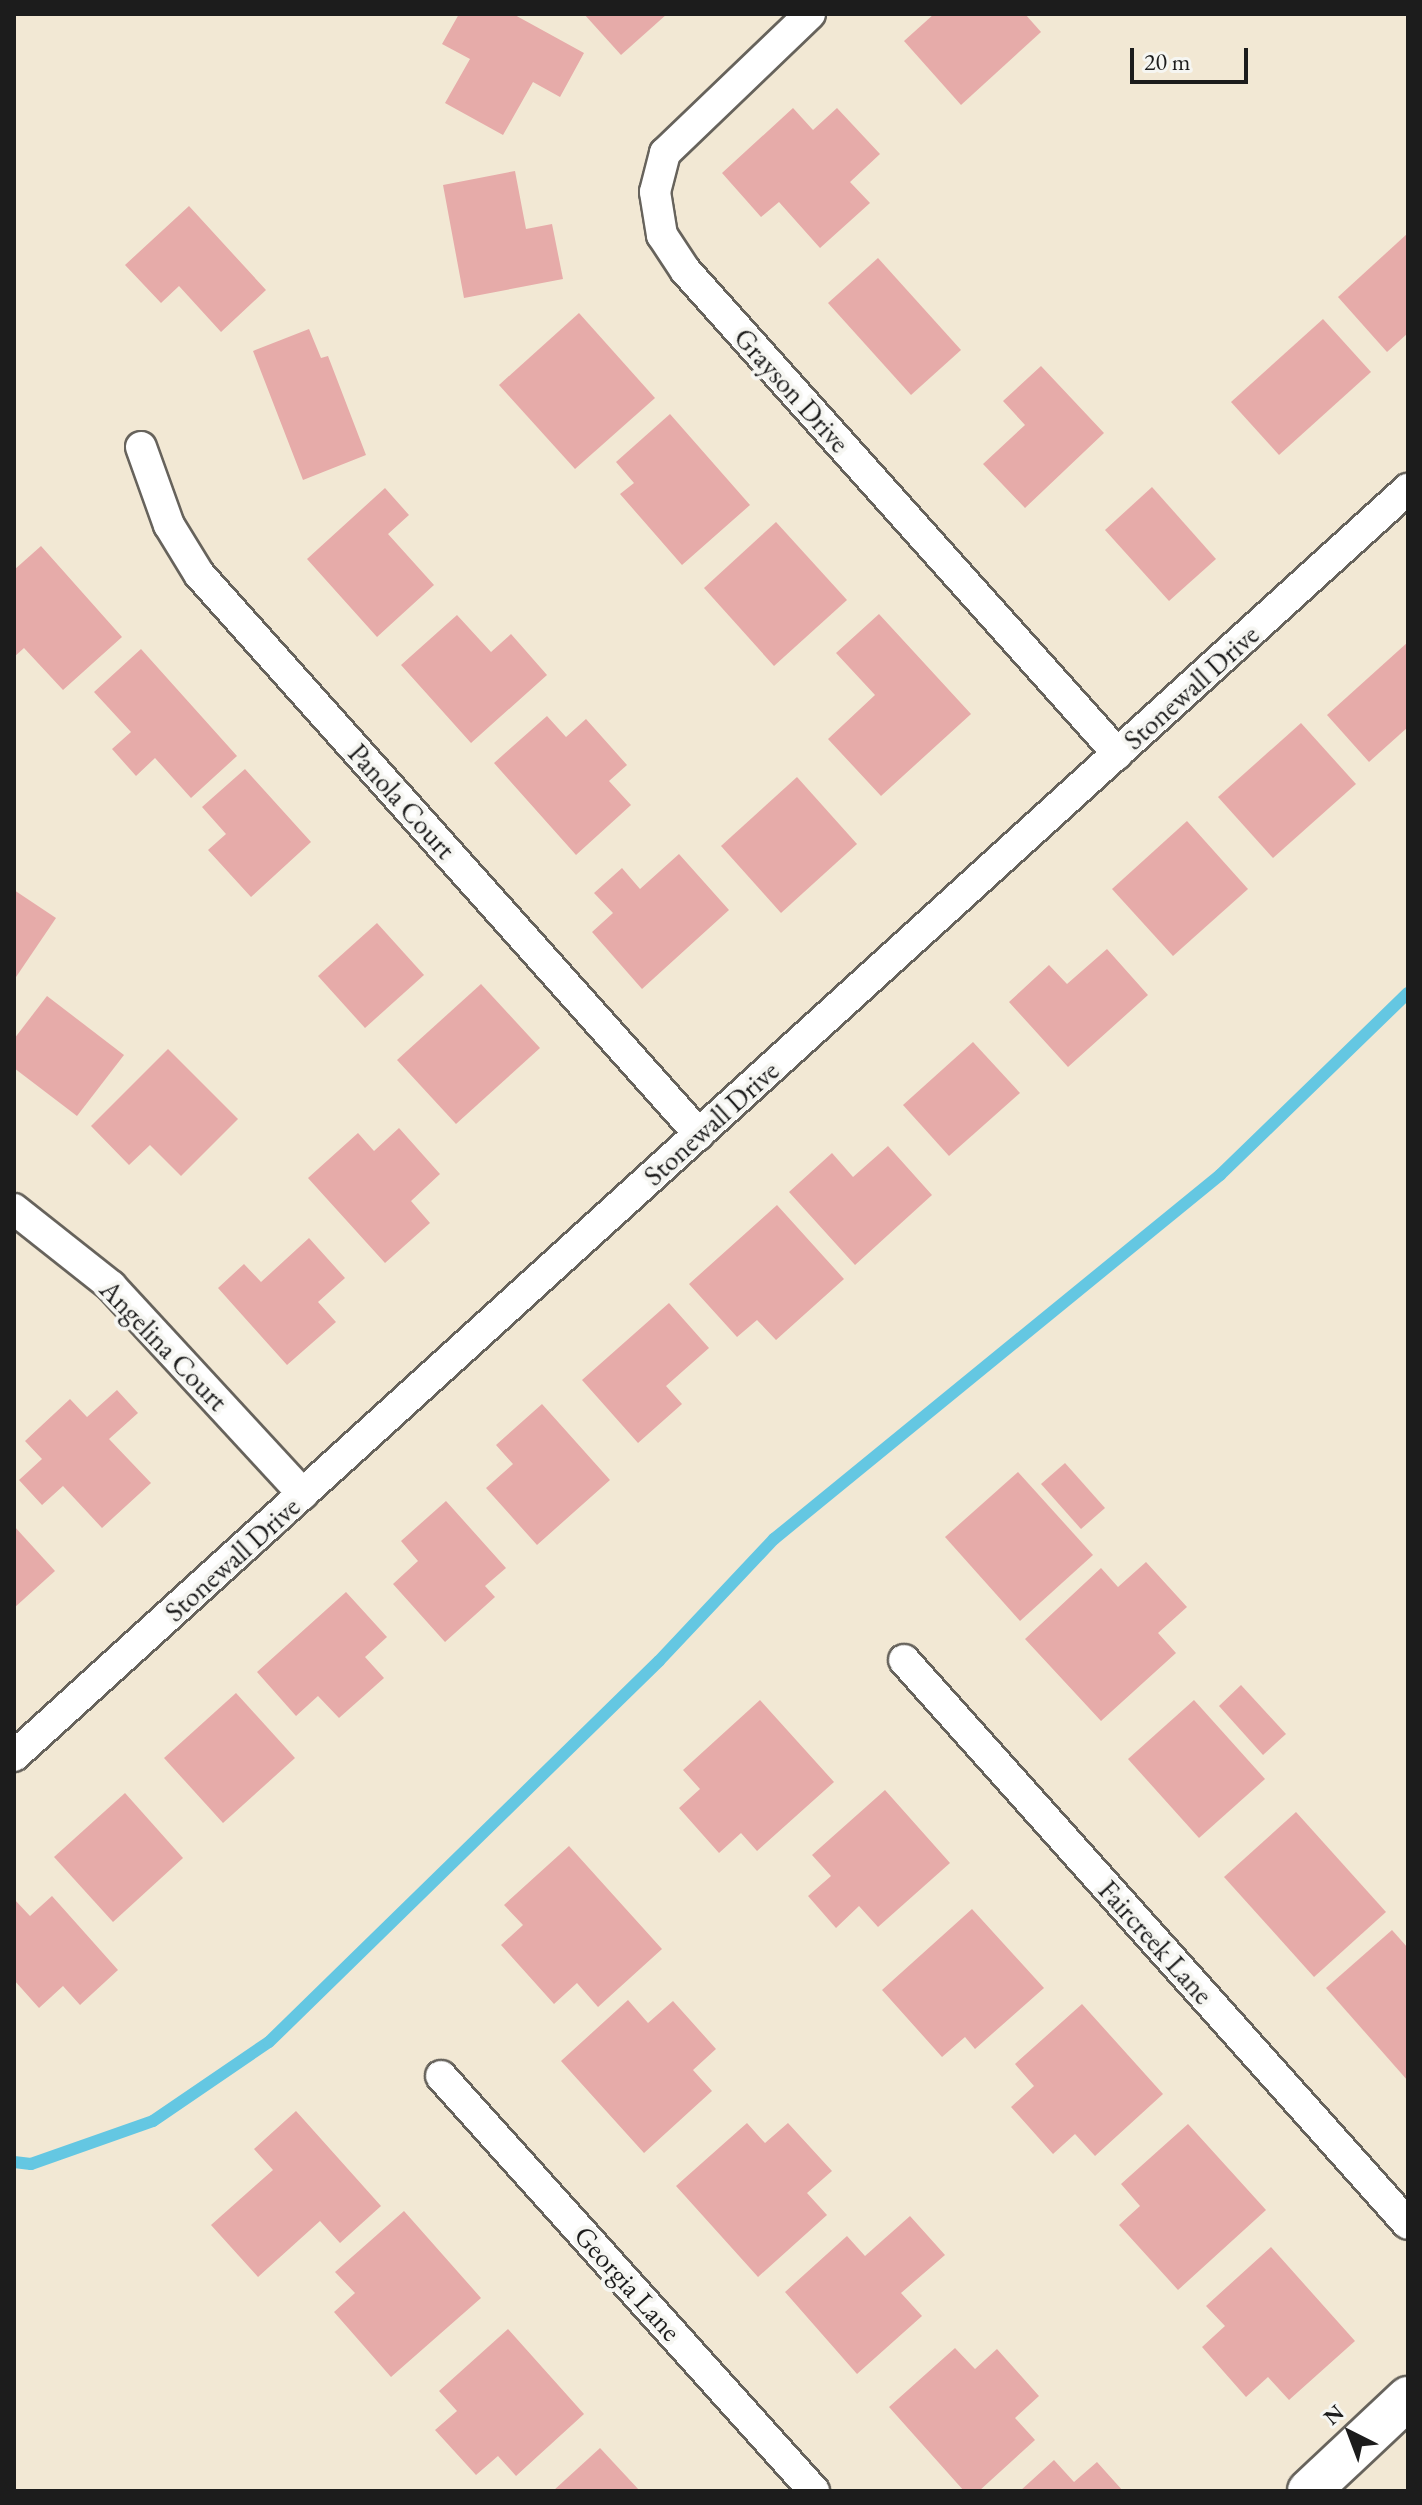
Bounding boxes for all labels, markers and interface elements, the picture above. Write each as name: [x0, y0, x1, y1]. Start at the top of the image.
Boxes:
scale bar: [1134, 32, 1252, 82]
text: 20 m: [1144, 46, 1191, 77]
street label: Grayson Drive: [727, 321, 857, 459]
street label: Stonewall Drive: [1117, 618, 1265, 756]
street label: Panola Court: [341, 736, 463, 866]
street label: Stonewall Drive: [637, 1054, 785, 1192]
street label: Angelina Court: [93, 1273, 235, 1417]
street label: Stonewall Drive: [158, 1490, 306, 1628]
street label: Faircreek Lane: [1092, 1873, 1220, 2011]
street label: Georgia Lane: [568, 2219, 688, 2347]
north arrow: [1310, 2393, 1390, 2473]
text: N: [1317, 2398, 1350, 2432]

